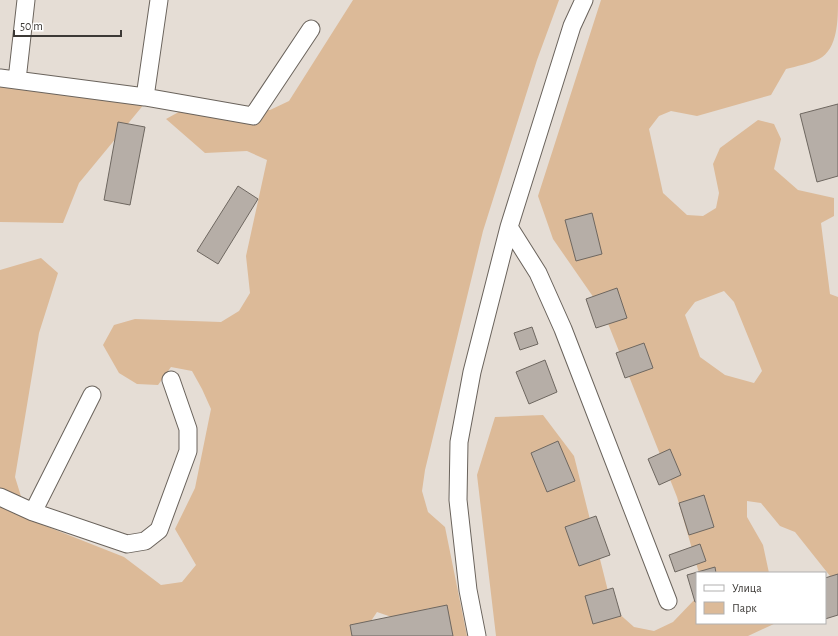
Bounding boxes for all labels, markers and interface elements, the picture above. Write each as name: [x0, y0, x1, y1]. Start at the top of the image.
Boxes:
scale bar: [14, 12, 121, 38]
text: 50 m: [20, 20, 43, 32]
legend: [696, 572, 826, 624]
text: Улица: [732, 582, 762, 594]
text: Парк: [732, 602, 757, 614]

